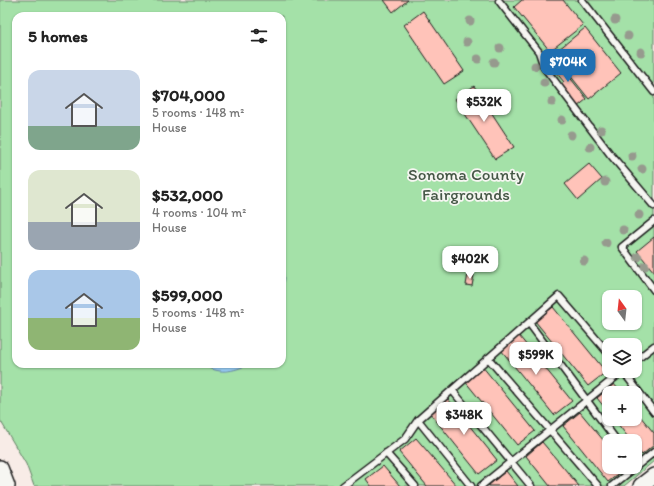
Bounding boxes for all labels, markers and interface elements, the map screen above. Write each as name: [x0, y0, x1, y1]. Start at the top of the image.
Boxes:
icon: filters: [248, 25, 270, 47]
text: 5 homes: [28, 26, 88, 46]
pin: $704K: [540, 49, 596, 83]
text: $704K: [549, 54, 587, 69]
text: $704,000: [152, 85, 225, 105]
icon: home: [60, 86, 108, 134]
pin: $532K: [456, 89, 512, 123]
text: $532K: [466, 94, 502, 109]
text: 5 rooms · 148 m²: [152, 105, 244, 120]
text: House: [152, 120, 187, 135]
park label: Sonoma County Fairgrounds: [408, 164, 524, 204]
text: $532,000: [152, 185, 223, 205]
icon: home: [60, 186, 108, 234]
text: 4 rooms · 104 m²: [152, 205, 246, 220]
text: House: [152, 220, 187, 235]
pin: $402K: [442, 246, 498, 280]
text: $402K: [451, 251, 489, 266]
text: $599,000: [152, 285, 223, 305]
icon: home: [60, 286, 108, 334]
north arrow: [602, 290, 642, 330]
map controls: [602, 290, 642, 474]
text: 5 rooms · 148 m²: [152, 305, 244, 320]
text: House: [152, 320, 187, 335]
button: layers: [602, 338, 642, 378]
pin: $599K: [508, 342, 564, 376]
text: $599K: [518, 347, 554, 362]
button: +: [602, 386, 642, 426]
pin: $348K: [436, 402, 492, 436]
text: $348K: [446, 407, 482, 422]
button: −: [602, 434, 642, 474]

